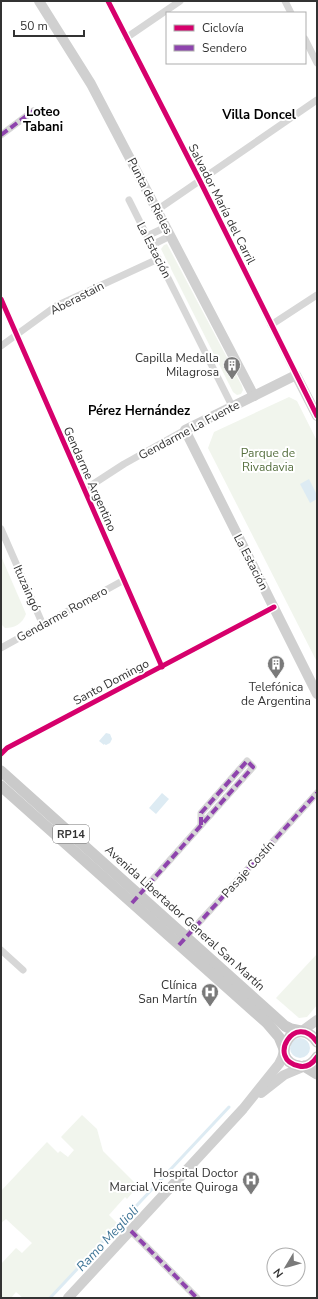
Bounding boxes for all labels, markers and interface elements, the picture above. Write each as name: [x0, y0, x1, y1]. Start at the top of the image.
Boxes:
scale bar: [14, 12, 84, 38]
legend: [166, 12, 306, 64]
text: 50 m: [20, 18, 48, 34]
text: Ciclovía: [202, 20, 244, 36]
text: Sendero: [202, 40, 247, 56]
district label: Loteo Tabani: [23, 103, 63, 136]
district label: Villa Doncel: [221, 106, 297, 124]
street label: Salvador María del Carril: [185, 141, 260, 267]
street label: Punta de Rieles: [124, 155, 176, 237]
street label: La Estación: [133, 219, 175, 281]
street label: Aberastain: [47, 278, 107, 318]
place label: Capilla Medalla Milagrosa: [135, 350, 219, 380]
building icon: Capilla Medalla Milagrosa: [222, 355, 242, 380]
street label: Gendarme La Fuente: [136, 397, 242, 463]
district label: Pérez Hernández: [88, 402, 190, 420]
street label: Gendarme Argentino: [60, 424, 120, 534]
park label: Parque de Rivadavia: [241, 445, 295, 475]
street label: La Estación: [230, 531, 272, 593]
street label: Ituzaingó: [10, 562, 44, 614]
street label: Gendarme Romero: [14, 582, 111, 646]
building icon: Telefónica de Argentina: [266, 654, 286, 679]
street label: Santo Domingo: [70, 655, 152, 709]
place label: Telefónica de Argentina: [241, 679, 311, 709]
road number: RP14: [53, 825, 89, 843]
street label: Pasaje Costín: [218, 837, 278, 901]
street label: Avenida Libertador General San Martín: [102, 842, 268, 994]
place label: Clínica San Martín: [138, 977, 197, 1007]
hospital icon: Clínica San Martín: [200, 982, 220, 1007]
place label: Hospital Doctor Marcial Vicente Quiroga: [110, 1165, 239, 1195]
hospital icon: Hospital Doctor Marcial Vicente Quiroga: [241, 1170, 261, 1195]
water label: Ramo Meglioli: [73, 1201, 144, 1275]
north arrow: [266, 1247, 306, 1287]
text: N: [270, 1265, 287, 1281]

